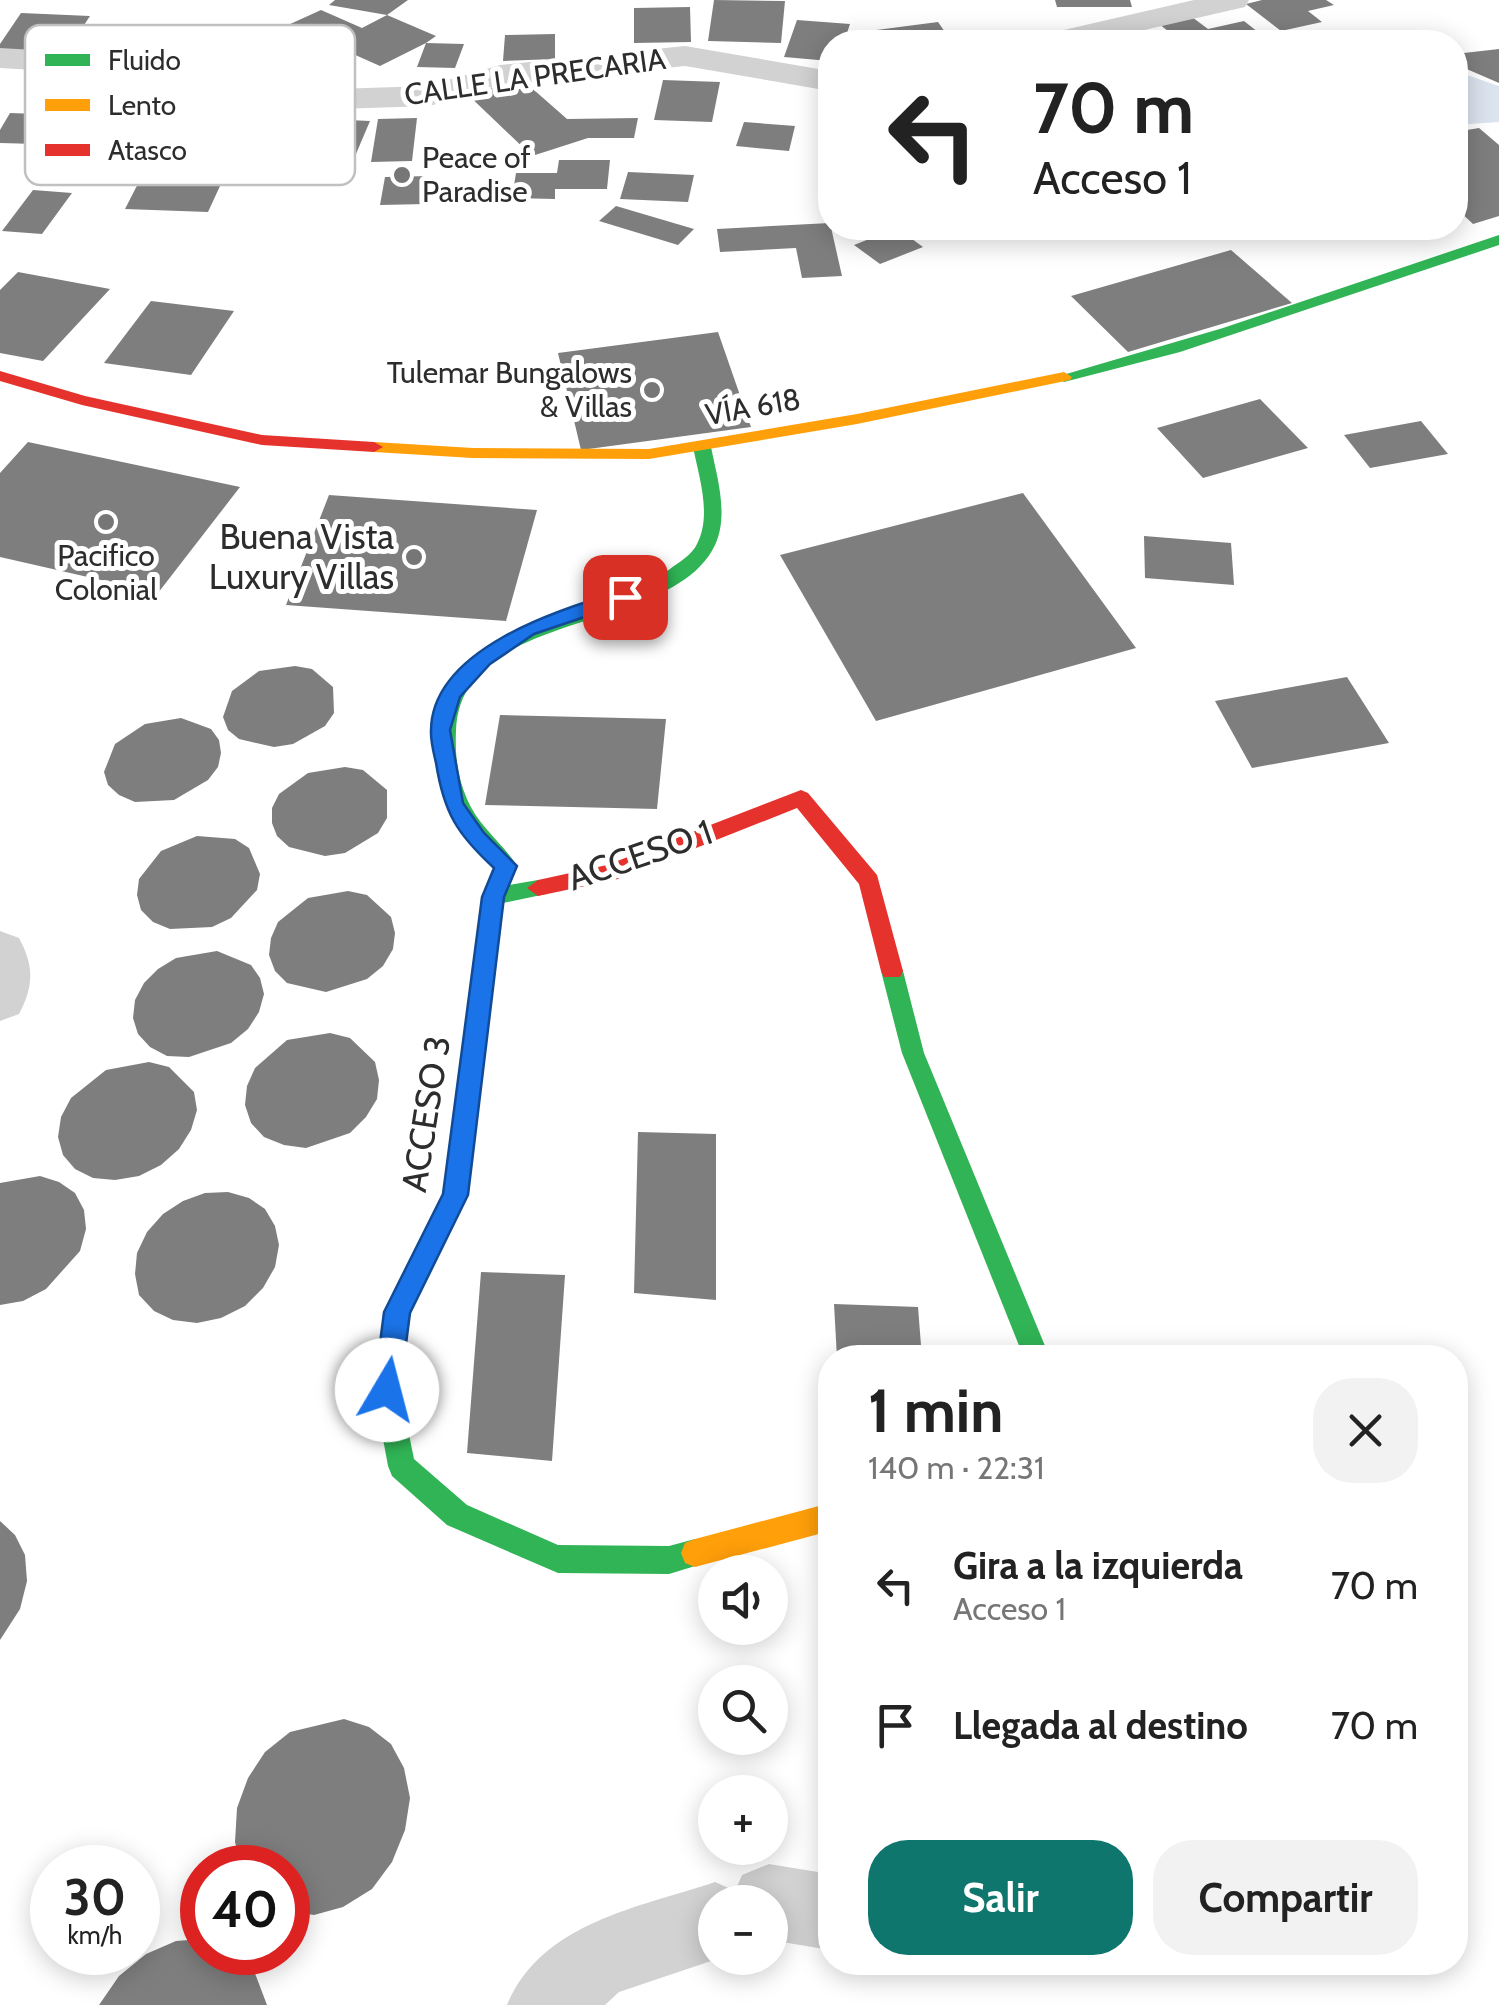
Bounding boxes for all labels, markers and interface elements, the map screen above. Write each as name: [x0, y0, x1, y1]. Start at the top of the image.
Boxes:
legend: [25, 25, 355, 185]
street label: CALLE LA PRECARIA: [402, 40, 668, 113]
text: Fluido: [108, 43, 181, 77]
text: 70 m: [1033, 65, 1194, 151]
icon: left: [868, 70, 998, 200]
text: Lento: [108, 88, 176, 122]
text: Atasco: [108, 133, 187, 167]
place label: Peace of Paradise: [422, 139, 530, 210]
text: Acceso 1: [1033, 151, 1192, 205]
marker: Peace of Paradise: [391, 164, 413, 186]
place label: Tulemar Bungalows & Villas: [387, 354, 632, 425]
marker: Tulemar Bungalows & Villas: [641, 379, 663, 401]
street label: VÍA 618: [702, 380, 803, 433]
marker: Pacifico Colonial: [95, 511, 117, 533]
place label: Buena Vista Luxury Villas: [209, 515, 394, 598]
place label: Pacifico Colonial: [55, 537, 157, 608]
marker: Buena Vista Luxury Villas: [403, 546, 425, 568]
pin: [583, 555, 668, 640]
icon: arrive: [598, 570, 653, 625]
street label: ACCESO 1: [562, 810, 718, 899]
street label: ACCESO 3: [392, 1033, 459, 1195]
position arrow: [335, 1338, 439, 1442]
text: 1 min: [868, 1374, 1003, 1447]
button: close: [1313, 1378, 1418, 1483]
text: 140 m · 22:31: [868, 1448, 1044, 1487]
text: Gira a la izquierda: [953, 1542, 1243, 1589]
map controls: [698, 1555, 788, 1975]
button: sound: [698, 1555, 788, 1645]
icon: left: [868, 1558, 923, 1613]
text: 70 m: [1331, 1562, 1418, 1609]
text: Acceso 1: [953, 1589, 1066, 1628]
button: search: [698, 1665, 788, 1755]
icon: arrive: [868, 1698, 923, 1753]
text: Llegada al destino: [953, 1702, 1248, 1749]
text: 70 m: [1331, 1702, 1418, 1749]
button: +: [698, 1775, 788, 1865]
button: Salir: [868, 1840, 1133, 1955]
button: Compartir: [1153, 1840, 1418, 1955]
speed limit sign: 40: [180, 1845, 310, 1975]
text: 30: [64, 1867, 126, 1928]
button: −: [698, 1885, 788, 1975]
text: km/h: [68, 1920, 122, 1950]

